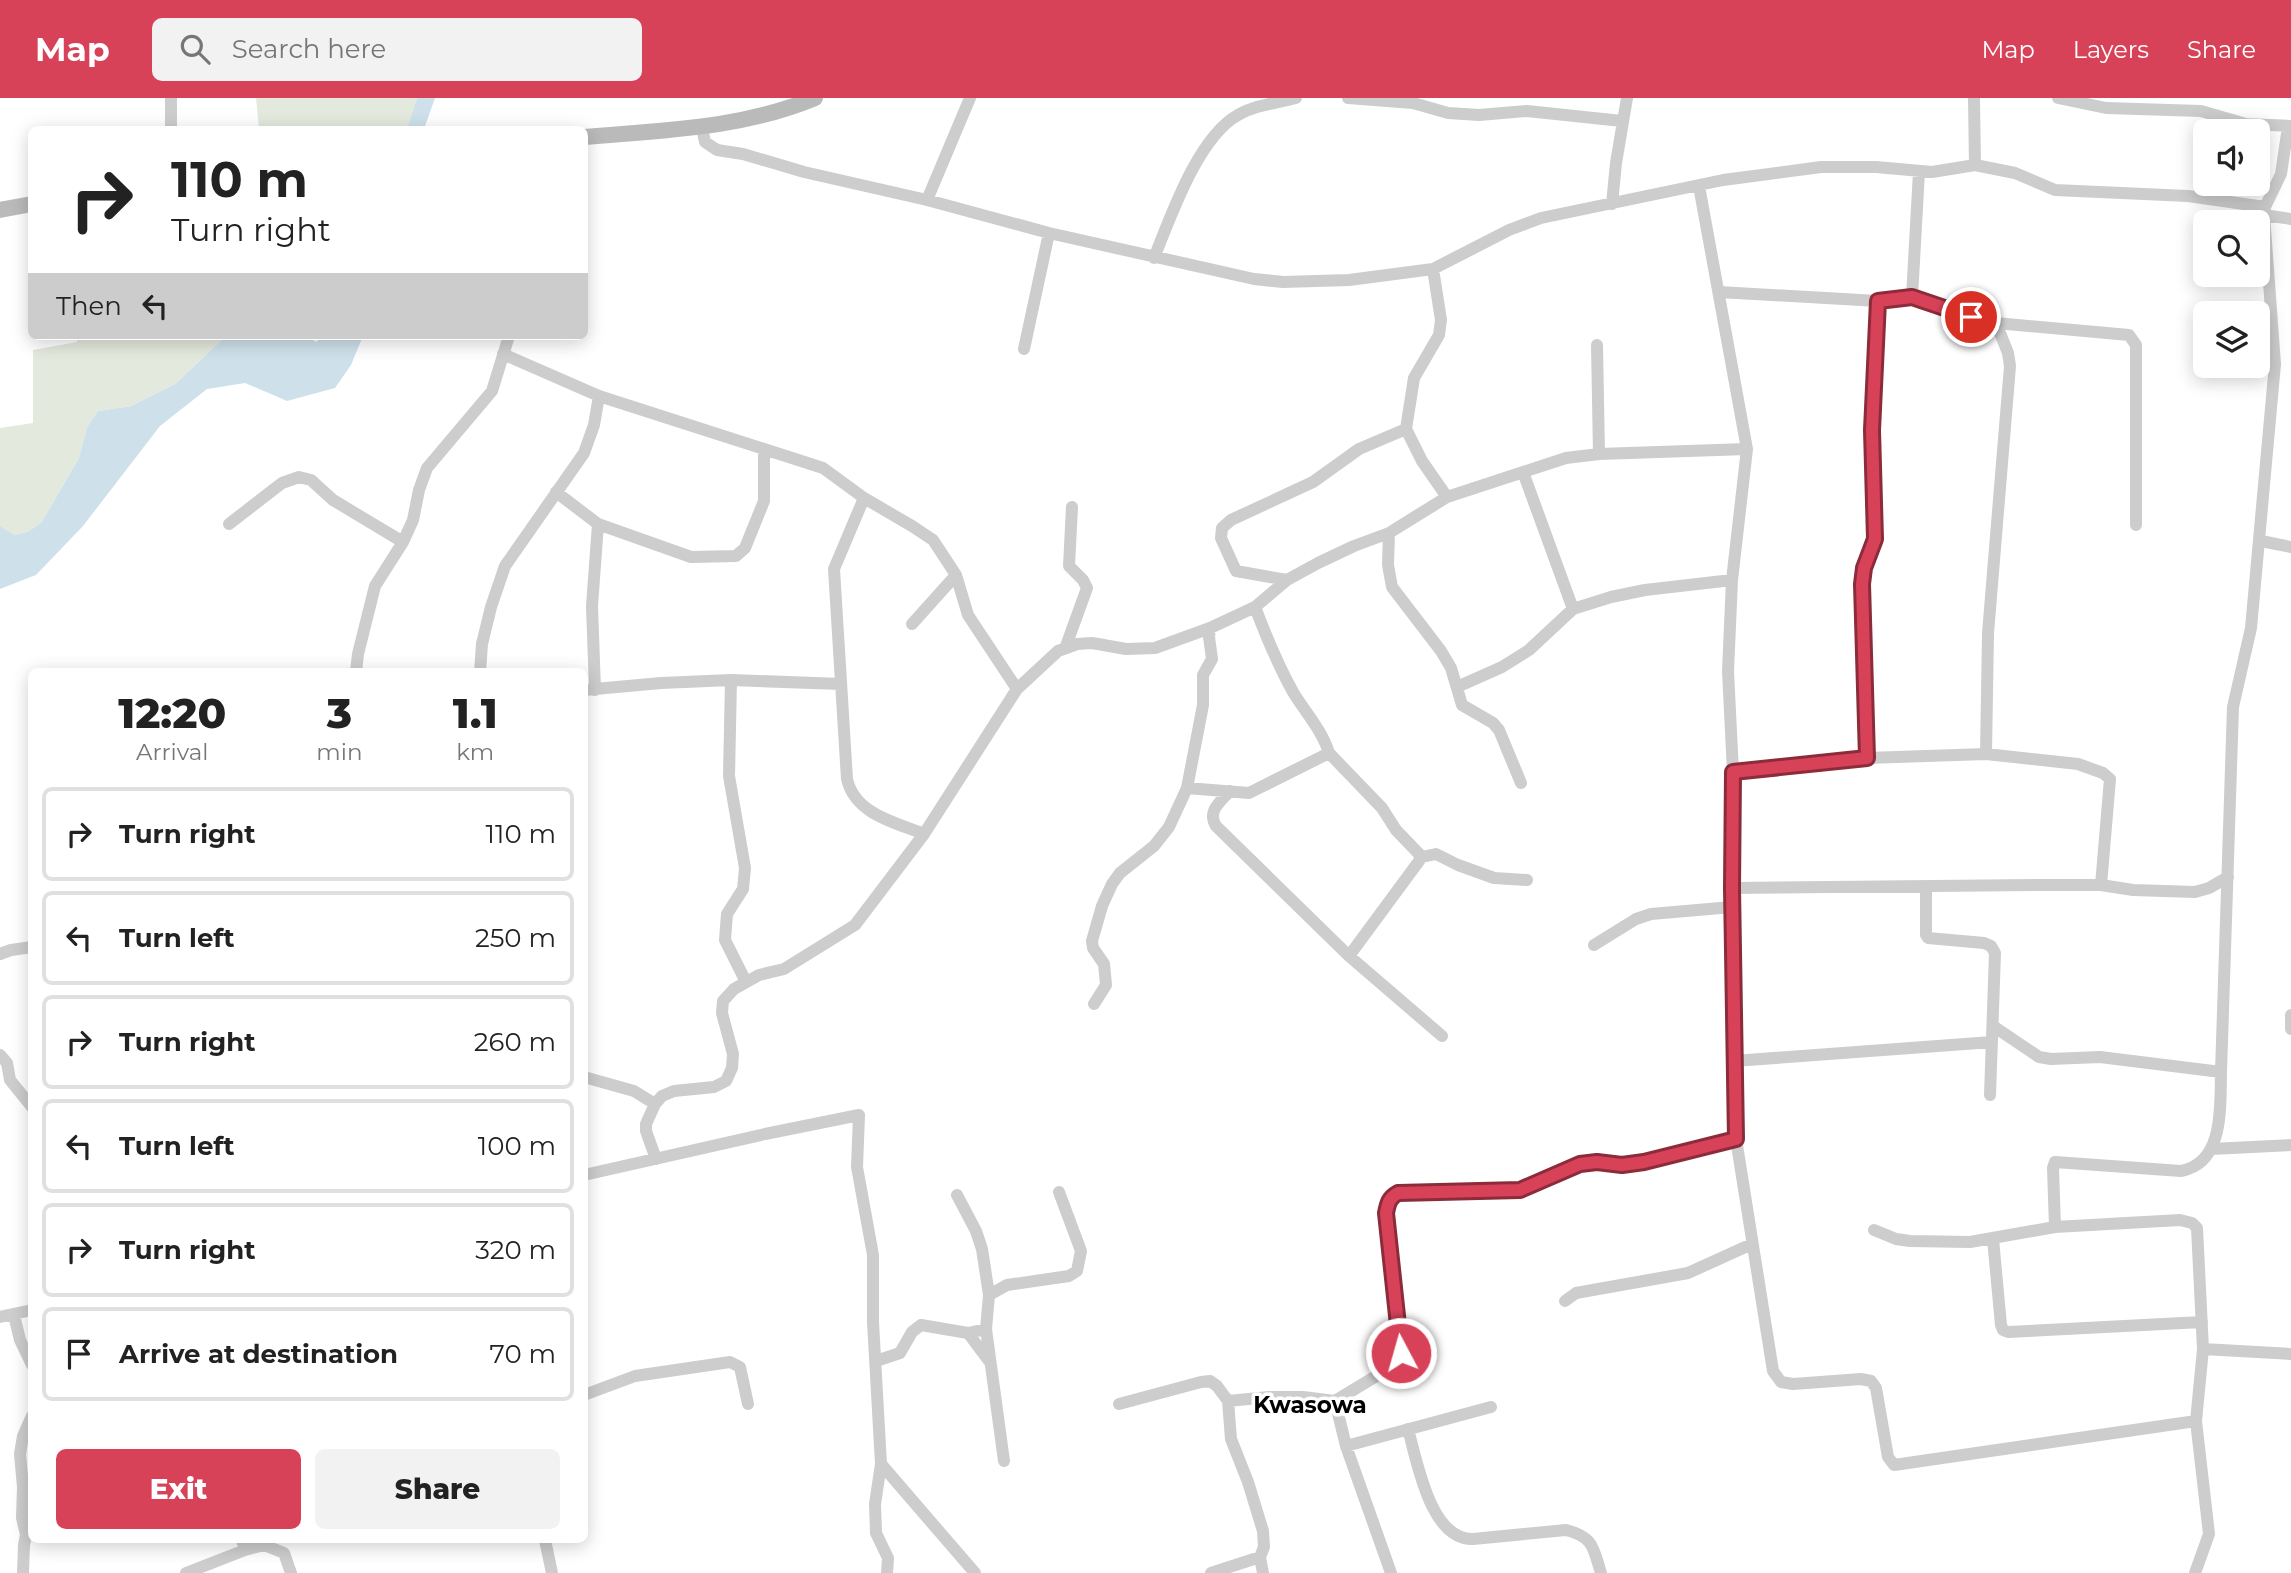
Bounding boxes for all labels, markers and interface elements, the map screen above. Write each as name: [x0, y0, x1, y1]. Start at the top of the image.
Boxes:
search box: [152, 18, 642, 81]
text: Map: [35, 29, 110, 69]
icon: search: [176, 30, 214, 68]
text: Search here: [232, 33, 386, 65]
text: Map: [1981, 35, 2035, 64]
text: Layers: [2073, 35, 2149, 64]
text: Share: [2187, 35, 2256, 64]
map controls: [2193, 119, 2270, 378]
button: sound: [2193, 119, 2270, 196]
text: 110 m: [171, 150, 308, 209]
icon: right: [56, 154, 147, 245]
text: Turn right: [171, 210, 331, 249]
button: search: [2193, 210, 2270, 287]
icon: left: [136, 287, 174, 325]
pin: [1941, 287, 2001, 347]
text: Then: [56, 290, 122, 322]
icon: arrive: [1952, 298, 1990, 336]
button: layers: [2193, 301, 2270, 378]
text: 12:20: [118, 687, 226, 739]
text: 3: [327, 687, 352, 739]
text: 1.1: [453, 687, 498, 739]
text: Arrival: [136, 738, 208, 766]
text: min: [316, 738, 362, 766]
text: km: [456, 738, 494, 766]
icon: right: [60, 815, 98, 853]
text: Turn right: [119, 818, 255, 850]
text: 110 m: [486, 818, 556, 850]
icon: left: [60, 919, 98, 957]
text: Turn left: [119, 922, 235, 954]
text: 250 m: [475, 922, 556, 954]
icon: right: [60, 1023, 98, 1061]
text: Turn right: [119, 1026, 255, 1058]
text: 260 m: [474, 1026, 556, 1058]
icon: left: [60, 1127, 98, 1165]
text: Turn left: [119, 1130, 235, 1162]
text: 100 m: [478, 1130, 556, 1162]
icon: right: [60, 1231, 98, 1269]
text: Turn right: [119, 1234, 255, 1266]
text: 320 m: [475, 1234, 556, 1266]
position arrow: [1364, 1316, 1438, 1390]
icon: arrive: [60, 1335, 98, 1373]
text: Arrive at destination: [119, 1338, 398, 1370]
text: 70 m: [490, 1338, 556, 1370]
district label: Kwasowa: [1253, 1391, 1367, 1419]
button: Exit: [56, 1449, 301, 1529]
button: Share: [315, 1449, 560, 1529]

